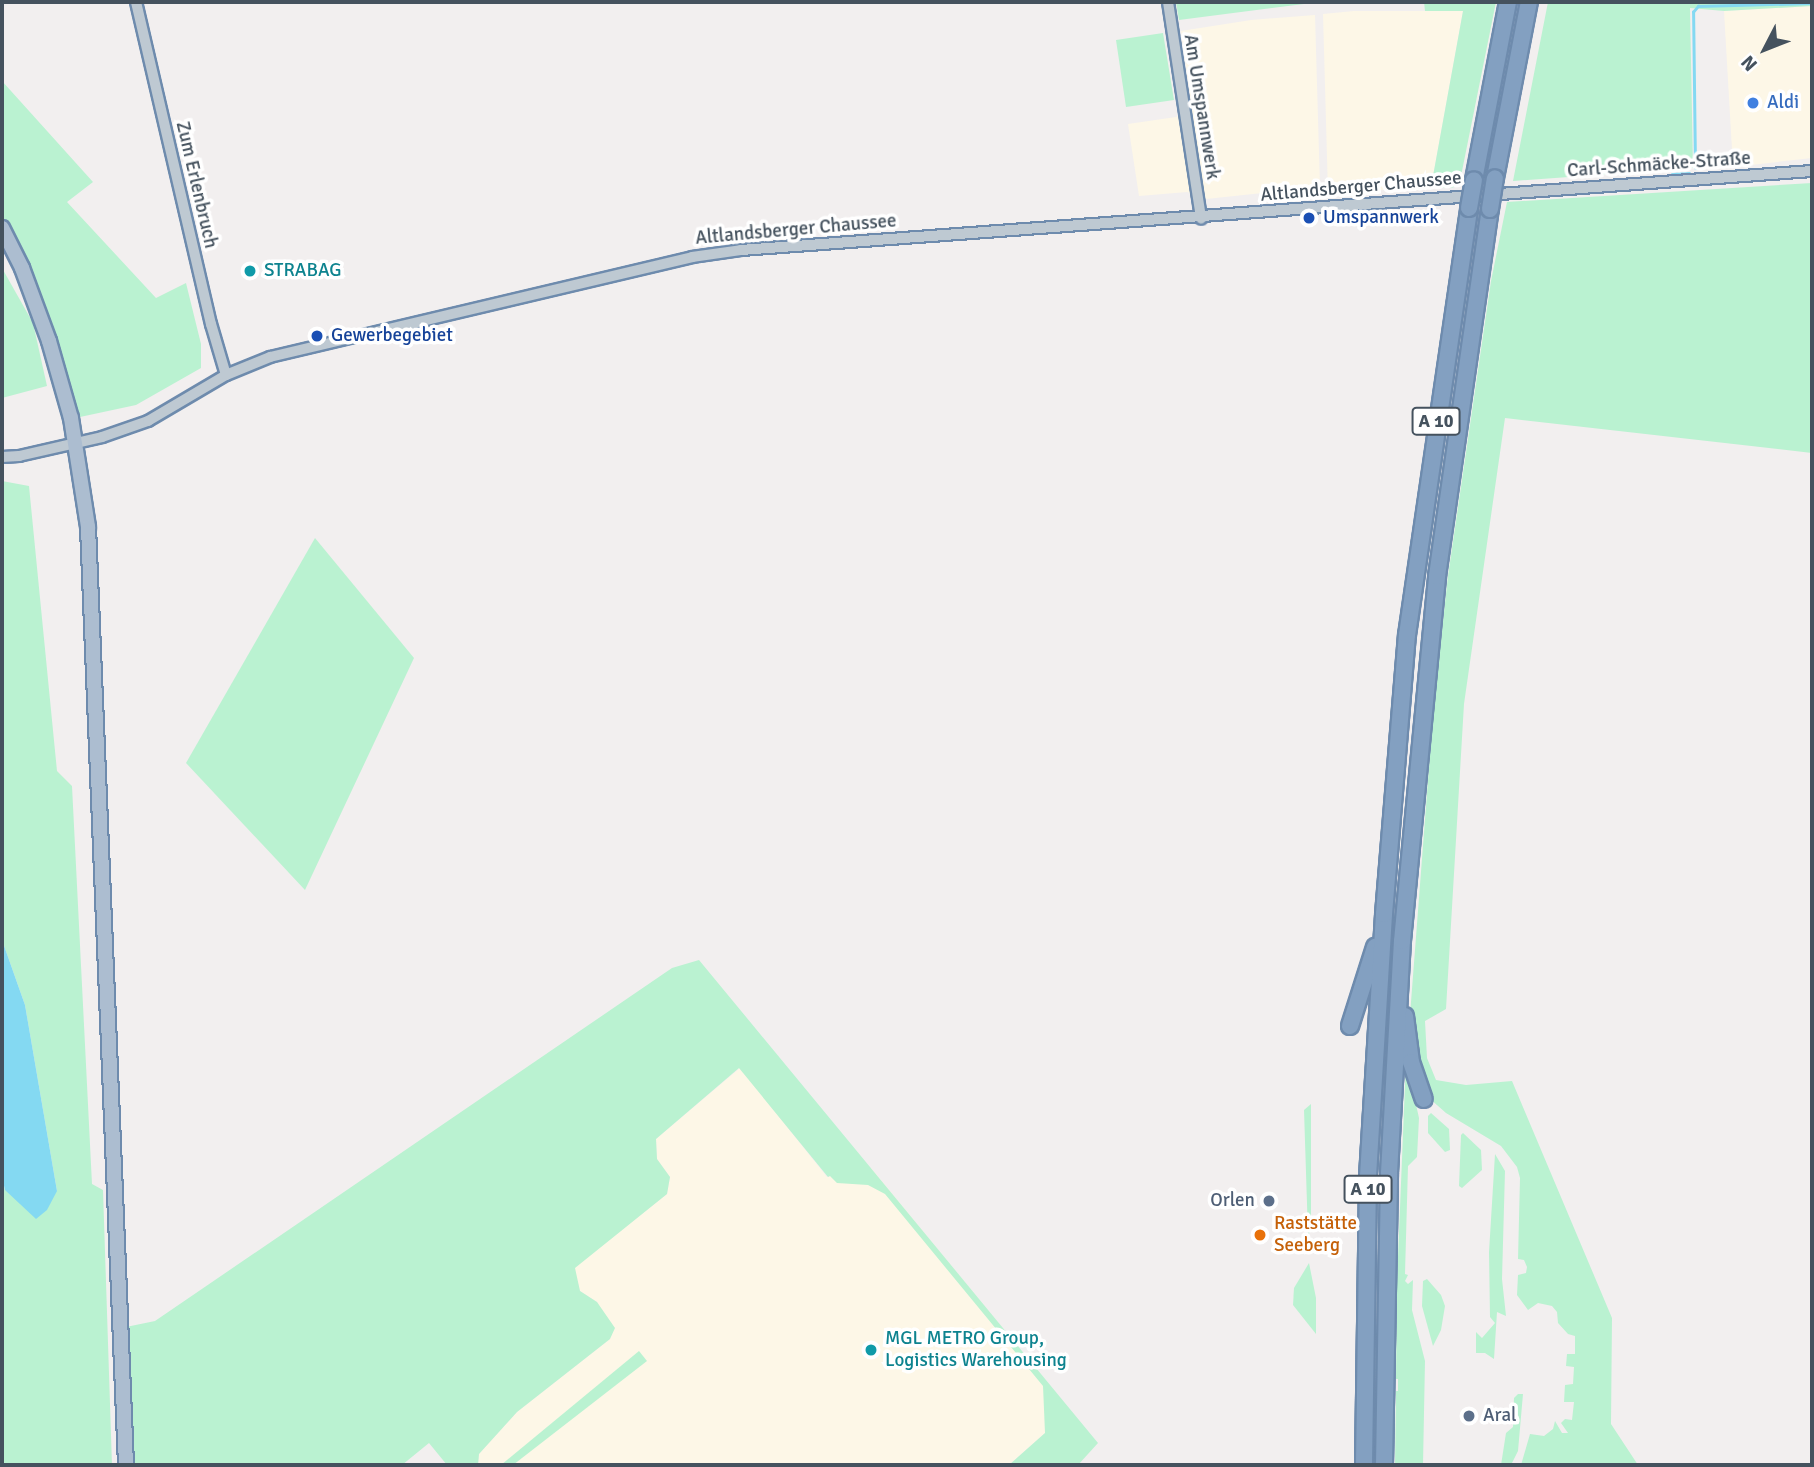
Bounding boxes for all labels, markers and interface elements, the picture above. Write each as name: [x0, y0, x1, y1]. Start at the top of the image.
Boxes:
north arrow: [1730, 14, 1800, 84]
street label: Am Umspannwerk: [1178, 33, 1224, 181]
text: N: [1736, 50, 1763, 76]
place label: Aldi: [1767, 92, 1799, 114]
marker: Aldi: [1745, 95, 1761, 111]
street label: Zum Erlenbruch: [170, 119, 222, 251]
street label: Carl-Schmäcke-Straße: [1566, 147, 1752, 183]
street label: Altlandsberger Chaussee: [1259, 167, 1463, 207]
place label: Umspannwerk: [1323, 207, 1439, 229]
street label: Altlandsberger Chaussee: [694, 210, 898, 250]
marker: Umspannwerk: [1301, 210, 1317, 226]
place label: STRABAG: [264, 260, 342, 282]
marker: STRABAG: [242, 263, 258, 279]
place label: Gewerbegebiet: [331, 325, 453, 347]
marker: Gewerbegebiet: [309, 328, 325, 344]
road number: A 10: [1412, 407, 1460, 436]
road number: A 10: [1344, 1174, 1392, 1204]
place label: Orlen: [1210, 1190, 1255, 1212]
marker: Orlen: [1261, 1193, 1277, 1209]
place label: Raststätte Seeberg: [1274, 1213, 1357, 1257]
marker: Raststätte Seeberg: [1252, 1227, 1268, 1243]
place label: MGL METRO Group, Logistics Warehousing: [885, 1328, 1067, 1372]
marker: MGL METRO Group, Logistics Warehousing: [863, 1342, 879, 1358]
place label: Aral: [1483, 1405, 1517, 1427]
marker: Aral: [1461, 1408, 1477, 1424]

